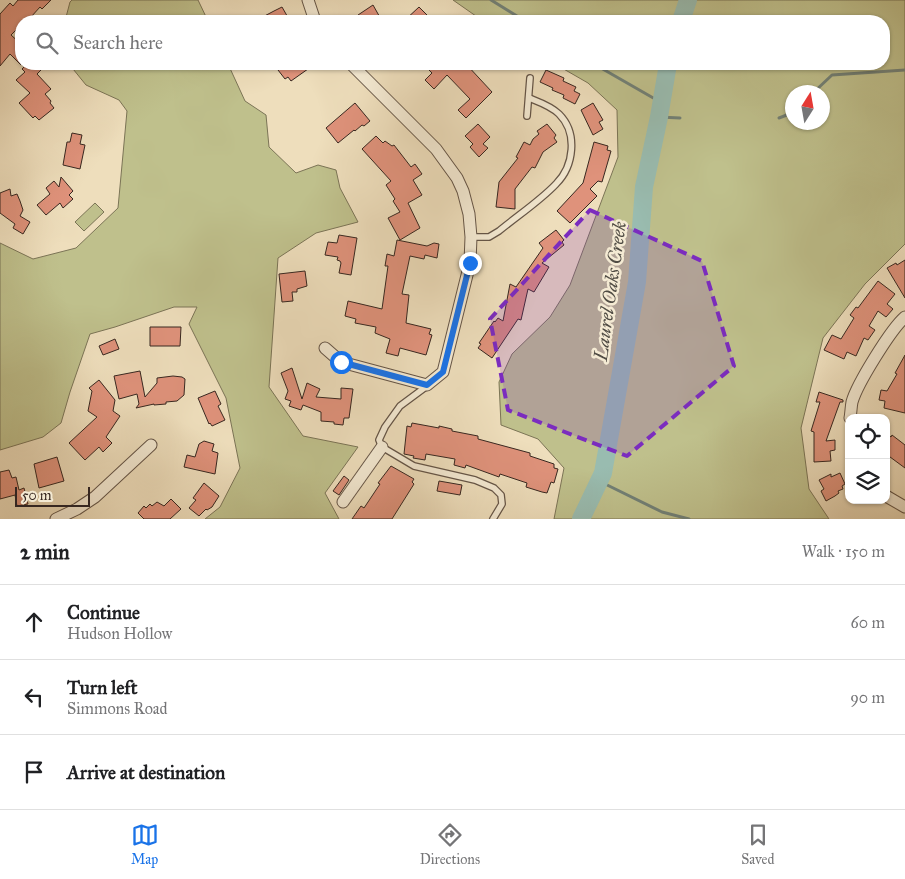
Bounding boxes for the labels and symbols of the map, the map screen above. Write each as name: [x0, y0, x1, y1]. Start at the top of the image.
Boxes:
north arrow: [785, 85, 830, 130]
water label: Laurel Oaks Creek: [589, 219, 631, 363]
route end: [459, 252, 482, 275]
route start: [330, 351, 353, 374]
scale bar: [15, 484, 90, 507]

